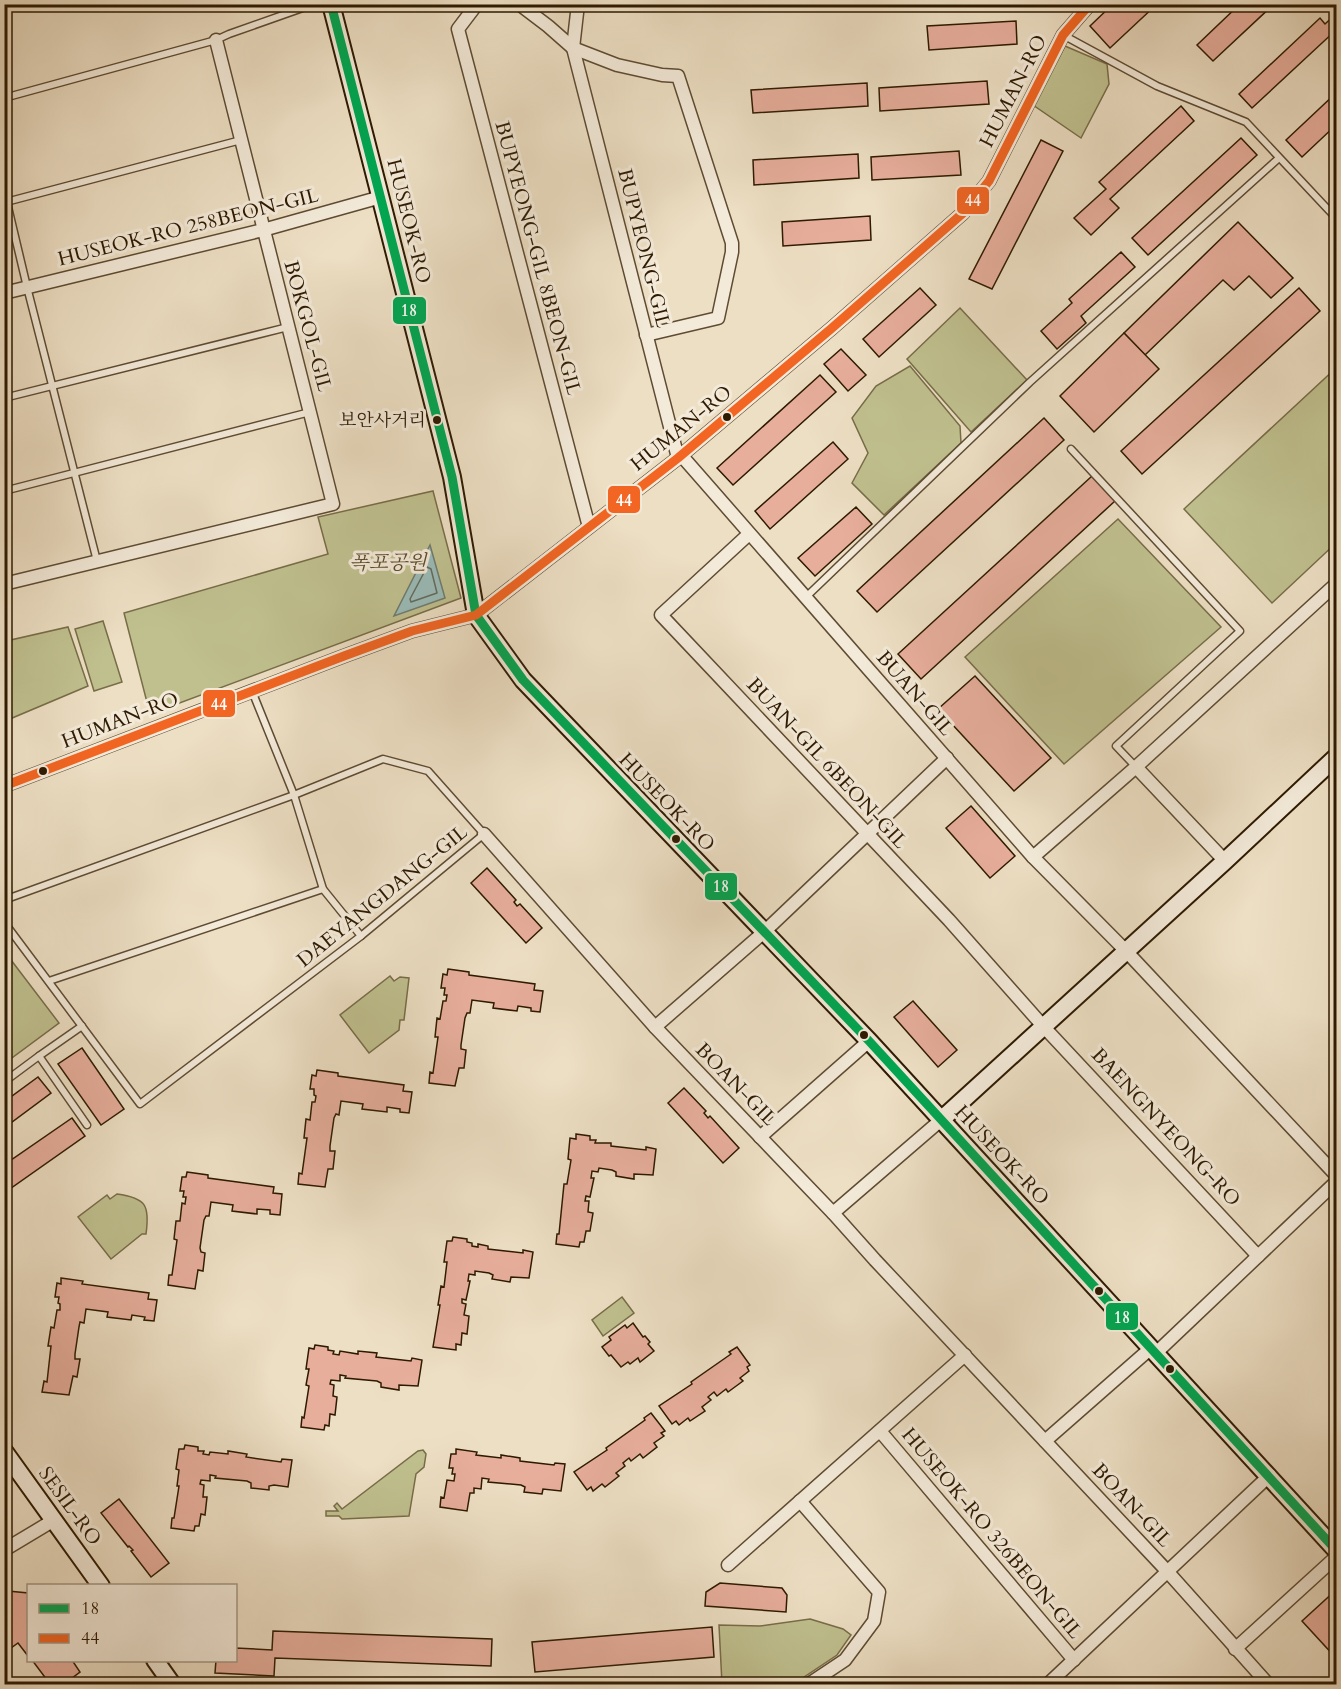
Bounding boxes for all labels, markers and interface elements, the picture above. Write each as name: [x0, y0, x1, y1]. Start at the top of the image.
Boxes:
street label: HUMAN-RO: [973, 30, 1053, 152]
street label: BUPYEONG-GIL 8BEON-GIL: [488, 118, 588, 399]
street label: HUSEOK-RO: [380, 156, 438, 286]
street label: BUPYEONG-GIL: [611, 166, 677, 331]
street label: HUSEOK-RO 258BEON-GIL: [55, 181, 322, 272]
line badge: 44: [956, 186, 990, 215]
text: 44: [965, 190, 981, 212]
street label: BOKGOL-GIL: [278, 257, 339, 395]
line badge: 18: [392, 296, 427, 325]
text: 18: [401, 300, 417, 322]
street label: HUMAN-RO: [625, 379, 737, 477]
place label: 보안사거리: [339, 408, 426, 433]
unlabelled marker: [721, 411, 733, 423]
marker: 보안사거리: [431, 414, 443, 426]
line badge: 44: [607, 485, 641, 514]
text: 44: [616, 490, 632, 512]
park label: 폭포공원: [349, 549, 428, 576]
street label: BUAN-GIL: [870, 645, 960, 742]
street label: BUAN-GIL 6BEON-GIL: [741, 672, 914, 855]
street label: HUMAN-RO: [58, 685, 182, 755]
line badge: 44: [202, 689, 236, 718]
text: 44: [211, 694, 227, 716]
street label: HUSEOK-RO: [613, 747, 721, 857]
unlabelled marker: [37, 765, 49, 777]
street label: DAEYANGDANG-GIL: [291, 818, 474, 973]
unlabelled marker: [670, 833, 682, 845]
line badge: 18: [704, 872, 738, 901]
text: 18: [713, 876, 729, 898]
unlabelled marker: [858, 1029, 870, 1041]
street label: BOAN-GIL: [690, 1037, 783, 1132]
street label: BAENGNYEONG-RO: [1085, 1042, 1247, 1212]
street label: HUSEOK-RO: [949, 1099, 1055, 1211]
unlabelled marker: [1093, 1285, 1105, 1297]
line badge: 18: [1105, 1302, 1139, 1331]
text: 18: [1114, 1307, 1130, 1329]
unlabelled marker: [1164, 1363, 1176, 1375]
street label: HUSEOK-RO 326BEON-GIL: [896, 1422, 1089, 1645]
street label: BOAN-GIL: [1086, 1457, 1179, 1554]
street label: SESIL-RO: [32, 1461, 108, 1551]
legend: [27, 1584, 237, 1662]
text: 18: [81, 1596, 99, 1621]
text: 44: [81, 1626, 99, 1651]

